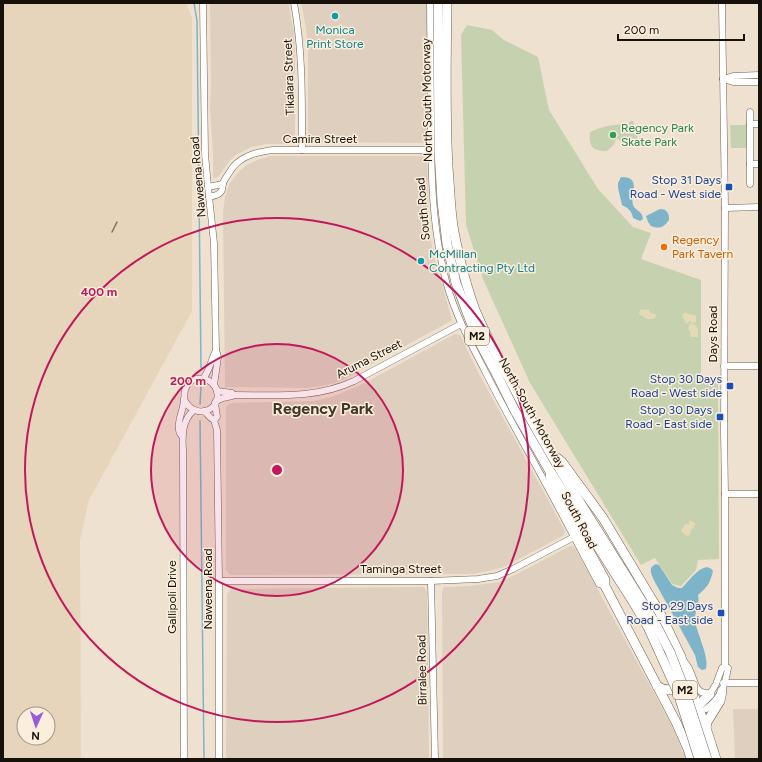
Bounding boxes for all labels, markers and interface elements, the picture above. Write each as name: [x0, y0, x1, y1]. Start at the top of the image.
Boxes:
marker: Monica Print Store: [330, 11, 340, 21]
scale bar: [618, 16, 744, 42]
place label: Monica Print Store: [306, 23, 364, 51]
text: 200 m: [624, 23, 659, 37]
street label: North South Motorway: [419, 37, 435, 162]
street label: Tikalara Street: [281, 38, 297, 116]
place label: Regency Park Skate Park: [621, 121, 694, 149]
marker: Regency Park Skate Park: [608, 130, 618, 140]
street label: Camira Street: [283, 132, 358, 146]
street label: Naweena Road: [187, 136, 209, 218]
place label: Stop 31 Days Road - West side: [630, 173, 721, 201]
street label: South Road: [413, 177, 433, 241]
marker: Stop 31 Days Road - West side: [724, 182, 734, 192]
place label: Regency Park Tavern: [672, 233, 733, 261]
marker: Regency Park Tavern: [659, 242, 669, 252]
place label: McMillan Contracting Pty Ltd: [429, 247, 535, 275]
marker: McMillan Contracting Pty Ltd: [416, 256, 426, 266]
text: 400 m: [81, 285, 117, 299]
street label: Days Road: [706, 306, 720, 362]
road number: M2: [465, 327, 489, 345]
street label: Aruma Street: [334, 336, 405, 382]
street label: North South Motorway: [496, 355, 569, 471]
place label: Stop 30 Days Road - West side: [631, 372, 722, 400]
text: 200 m: [170, 374, 206, 388]
marker: Stop 30 Days Road - West side: [725, 381, 735, 391]
district label: Regency Park: [273, 399, 374, 418]
place label: Stop 30 Days Road - East side: [625, 403, 712, 431]
marker: Stop 30 Days Road - East side: [715, 412, 725, 422]
centre of rings: [270, 463, 284, 477]
street label: South Road: [558, 489, 600, 551]
street label: Naweena Road: [201, 548, 215, 630]
street label: Gallipoli Drive: [165, 560, 179, 634]
street label: Taminga Street: [360, 562, 442, 576]
place label: Stop 29 Days Road - East side: [626, 599, 713, 627]
marker: Stop 29 Days Road - East side: [716, 608, 726, 618]
street label: Birralee Road: [414, 635, 430, 705]
road number: M2: [673, 681, 697, 699]
north arrow: [16, 706, 56, 746]
text: N: [31, 729, 40, 742]

